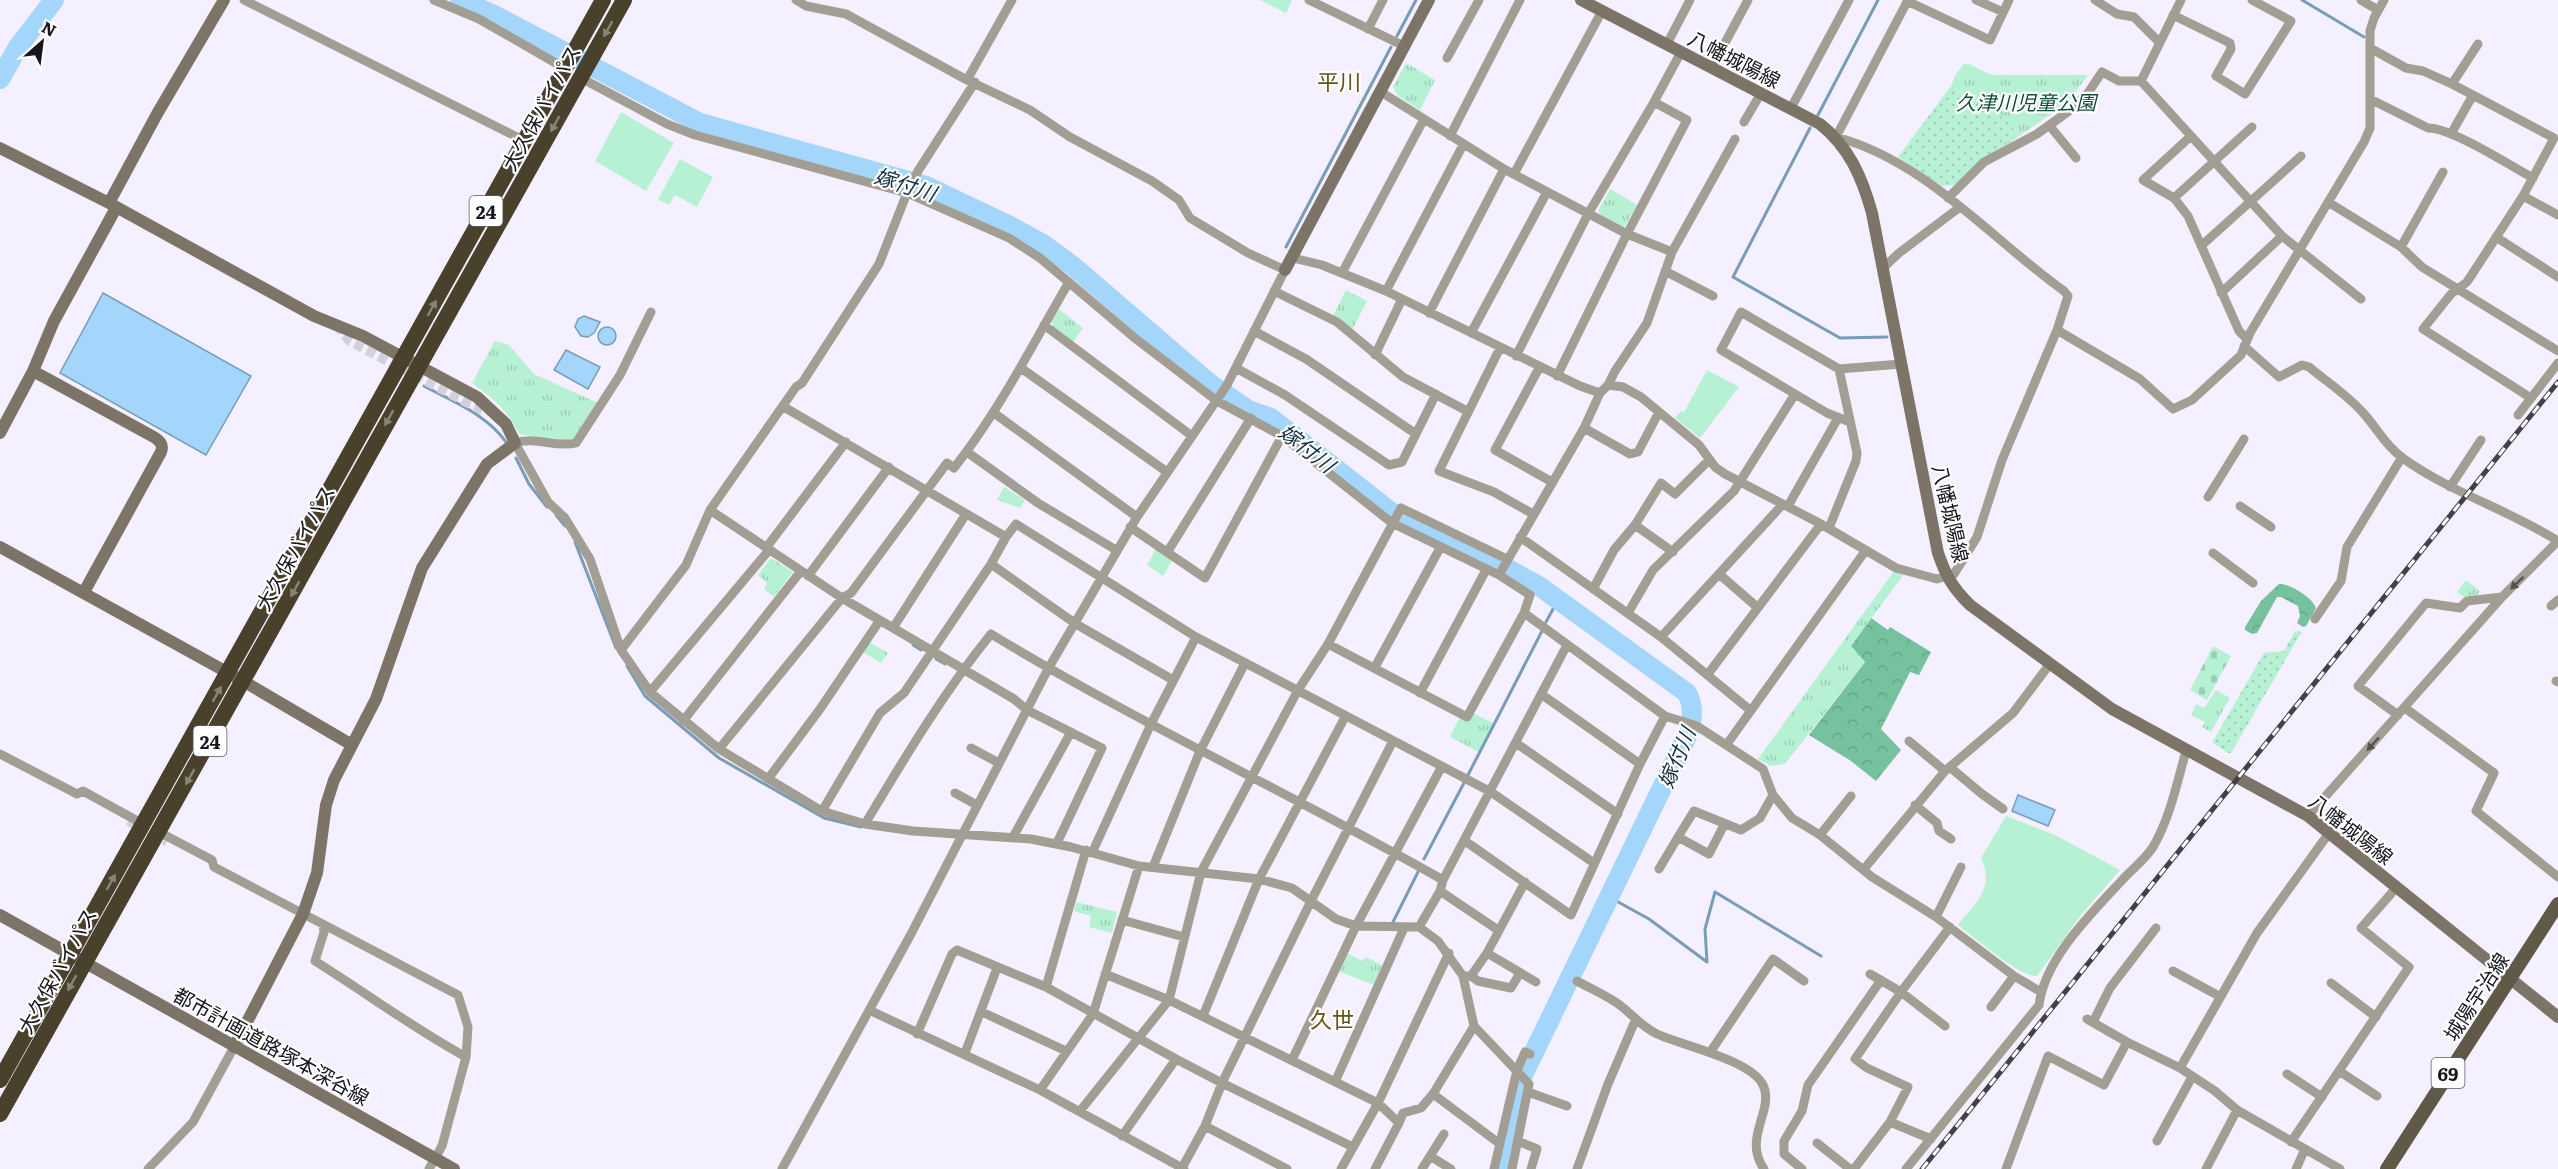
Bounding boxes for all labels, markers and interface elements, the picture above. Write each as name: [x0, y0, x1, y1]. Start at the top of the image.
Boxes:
north arrow: [12, 12, 72, 72]
text: N: [38, 14, 61, 42]
one-way arrow: [603, 21, 613, 38]
street label: 八幡城陽線: [1684, 22, 1786, 94]
street label: 大久保バイパス: [493, 39, 587, 175]
district label: 平川: [1317, 64, 1361, 97]
park label: 久津川児童公園: [1956, 86, 2099, 116]
one-way arrow: [550, 116, 560, 133]
water label: 嫁付川: [871, 159, 943, 208]
road number: 24: [470, 196, 502, 226]
one-way arrow: [427, 299, 437, 316]
one-way arrow: [384, 410, 395, 426]
water label: 嫁付川: [1274, 415, 1344, 480]
street label: 八幡城陽線: [1926, 461, 1978, 565]
street label: 大久保バイパス: [247, 479, 341, 615]
one-way arrow: [2510, 576, 2525, 589]
one-way arrow: [290, 580, 300, 597]
one-way arrow: [212, 685, 222, 702]
water label: 嫁付川: [1648, 720, 1702, 792]
road number: 24: [194, 726, 226, 756]
one-way arrow: [2367, 736, 2380, 751]
one-way arrow: [185, 769, 195, 786]
street label: 八幡城陽線: [2303, 785, 2401, 871]
one-way arrow: [106, 873, 116, 890]
street label: 大久保バイパス: [9, 902, 103, 1038]
street label: 城陽宇治線: [2435, 946, 2515, 1046]
one-way arrow: [67, 975, 78, 991]
street label: 都市計画道路塚本深谷線: [169, 979, 375, 1111]
district label: 久世: [1310, 1002, 1354, 1035]
road number: 69: [2432, 1058, 2464, 1088]

